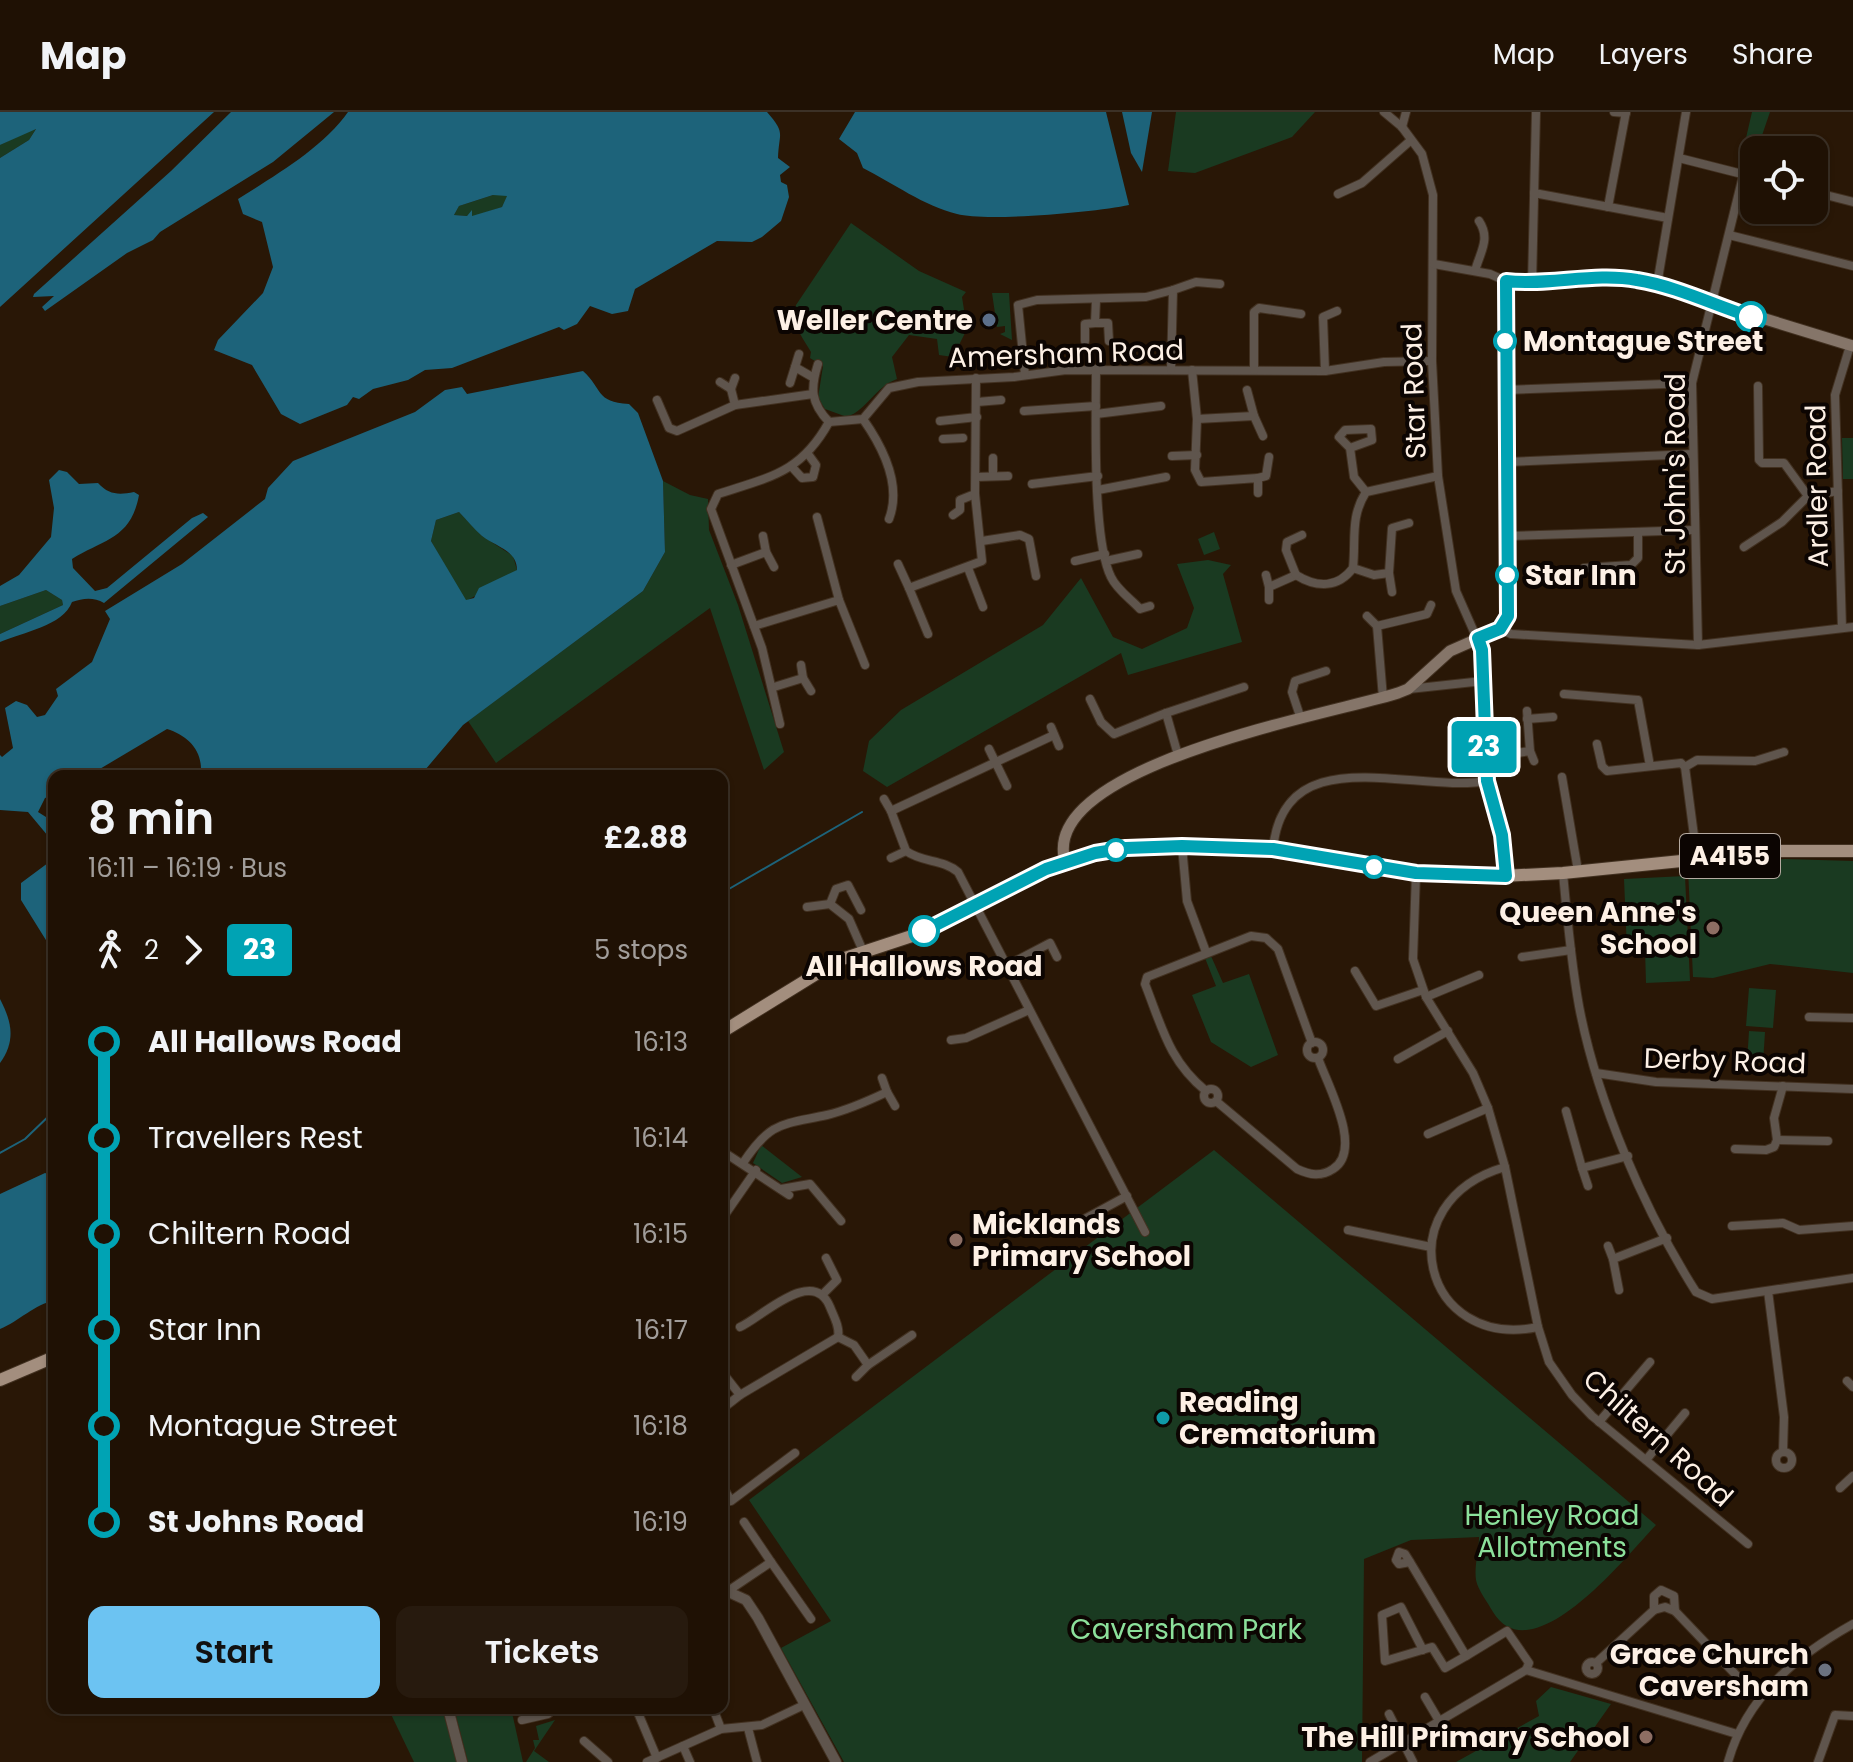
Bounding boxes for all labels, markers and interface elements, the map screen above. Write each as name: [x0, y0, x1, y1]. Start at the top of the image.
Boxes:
text: Map: [40, 29, 127, 82]
text: Map: [1493, 35, 1555, 74]
text: Layers: [1599, 35, 1688, 74]
text: Share: [1732, 35, 1813, 74]
map controls: [1740, 136, 1828, 224]
button: locate: [1740, 136, 1828, 224]
place label: Weller Centre: [777, 301, 973, 340]
unlabelled marker: [1736, 302, 1766, 332]
marker: Weller Centre: [980, 311, 998, 329]
street label: Star Road: [1392, 322, 1436, 460]
place label: Montague Street: [1523, 322, 1763, 361]
street label: Amersham Road: [947, 330, 1185, 378]
marker: Montague Street: [1494, 330, 1516, 352]
street label: St John's Road: [1656, 373, 1695, 575]
street label: Ardler Road: [1796, 404, 1838, 568]
place label: Star Inn: [1525, 556, 1637, 595]
marker: Star Inn: [1496, 564, 1518, 586]
line badge: 23: [1448, 721, 1520, 773]
text: 23: [1468, 727, 1500, 766]
text: 8 min: [88, 788, 214, 849]
text: £2.88: [604, 816, 688, 859]
road number: A4155: [1680, 834, 1780, 878]
unlabelled marker: [1105, 839, 1127, 861]
text: 16:11 – 16:19 · Bus: [88, 850, 287, 886]
unlabelled marker: [1363, 856, 1385, 878]
place label: Queen Anne's School: [1499, 893, 1697, 964]
marker: All Hallows Road: [909, 916, 939, 946]
marker: Queen Anne's School: [1704, 919, 1722, 937]
icon: walk: [88, 928, 132, 972]
icon: forward: [171, 928, 215, 972]
text: 23: [243, 930, 276, 969]
text: 2: [144, 932, 159, 968]
text: 5 stops: [594, 932, 688, 968]
place label: All Hallows Road: [806, 947, 1042, 986]
text: All Hallows Road: [148, 1020, 402, 1063]
text: 16:13: [634, 1024, 688, 1060]
street label: Derby Road: [1643, 1039, 1807, 1083]
text: Travellers Rest: [148, 1116, 363, 1159]
text: 16:14: [633, 1120, 688, 1156]
place label: Micklands Primary School: [972, 1205, 1191, 1276]
text: Chiltern Road: [148, 1212, 351, 1255]
text: 16:15: [633, 1216, 688, 1252]
marker: Micklands Primary School: [947, 1231, 965, 1249]
text: Star Inn: [148, 1308, 262, 1351]
text: 16:17: [635, 1312, 688, 1348]
street label: Chiltern Road: [1575, 1360, 1741, 1516]
place label: Reading Crematorium: [1179, 1383, 1376, 1454]
text: Montague Street: [148, 1404, 397, 1447]
text: 16:18: [633, 1408, 688, 1444]
marker: Reading Crematorium: [1154, 1409, 1172, 1427]
park label: Henley Road Allotments: [1465, 1496, 1639, 1567]
text: St Johns Road: [148, 1500, 364, 1543]
text: 16:19: [633, 1504, 688, 1540]
button: Start: [88, 1606, 380, 1698]
button: Tickets: [396, 1606, 688, 1698]
park label: Caversham Park: [1070, 1610, 1302, 1649]
place label: Grace Church Caversham: [1610, 1635, 1809, 1706]
marker: Grace Church Caversham: [1816, 1661, 1834, 1679]
place label: The Hill Primary School: [1301, 1718, 1630, 1757]
marker: The Hill Primary School: [1637, 1728, 1655, 1746]

